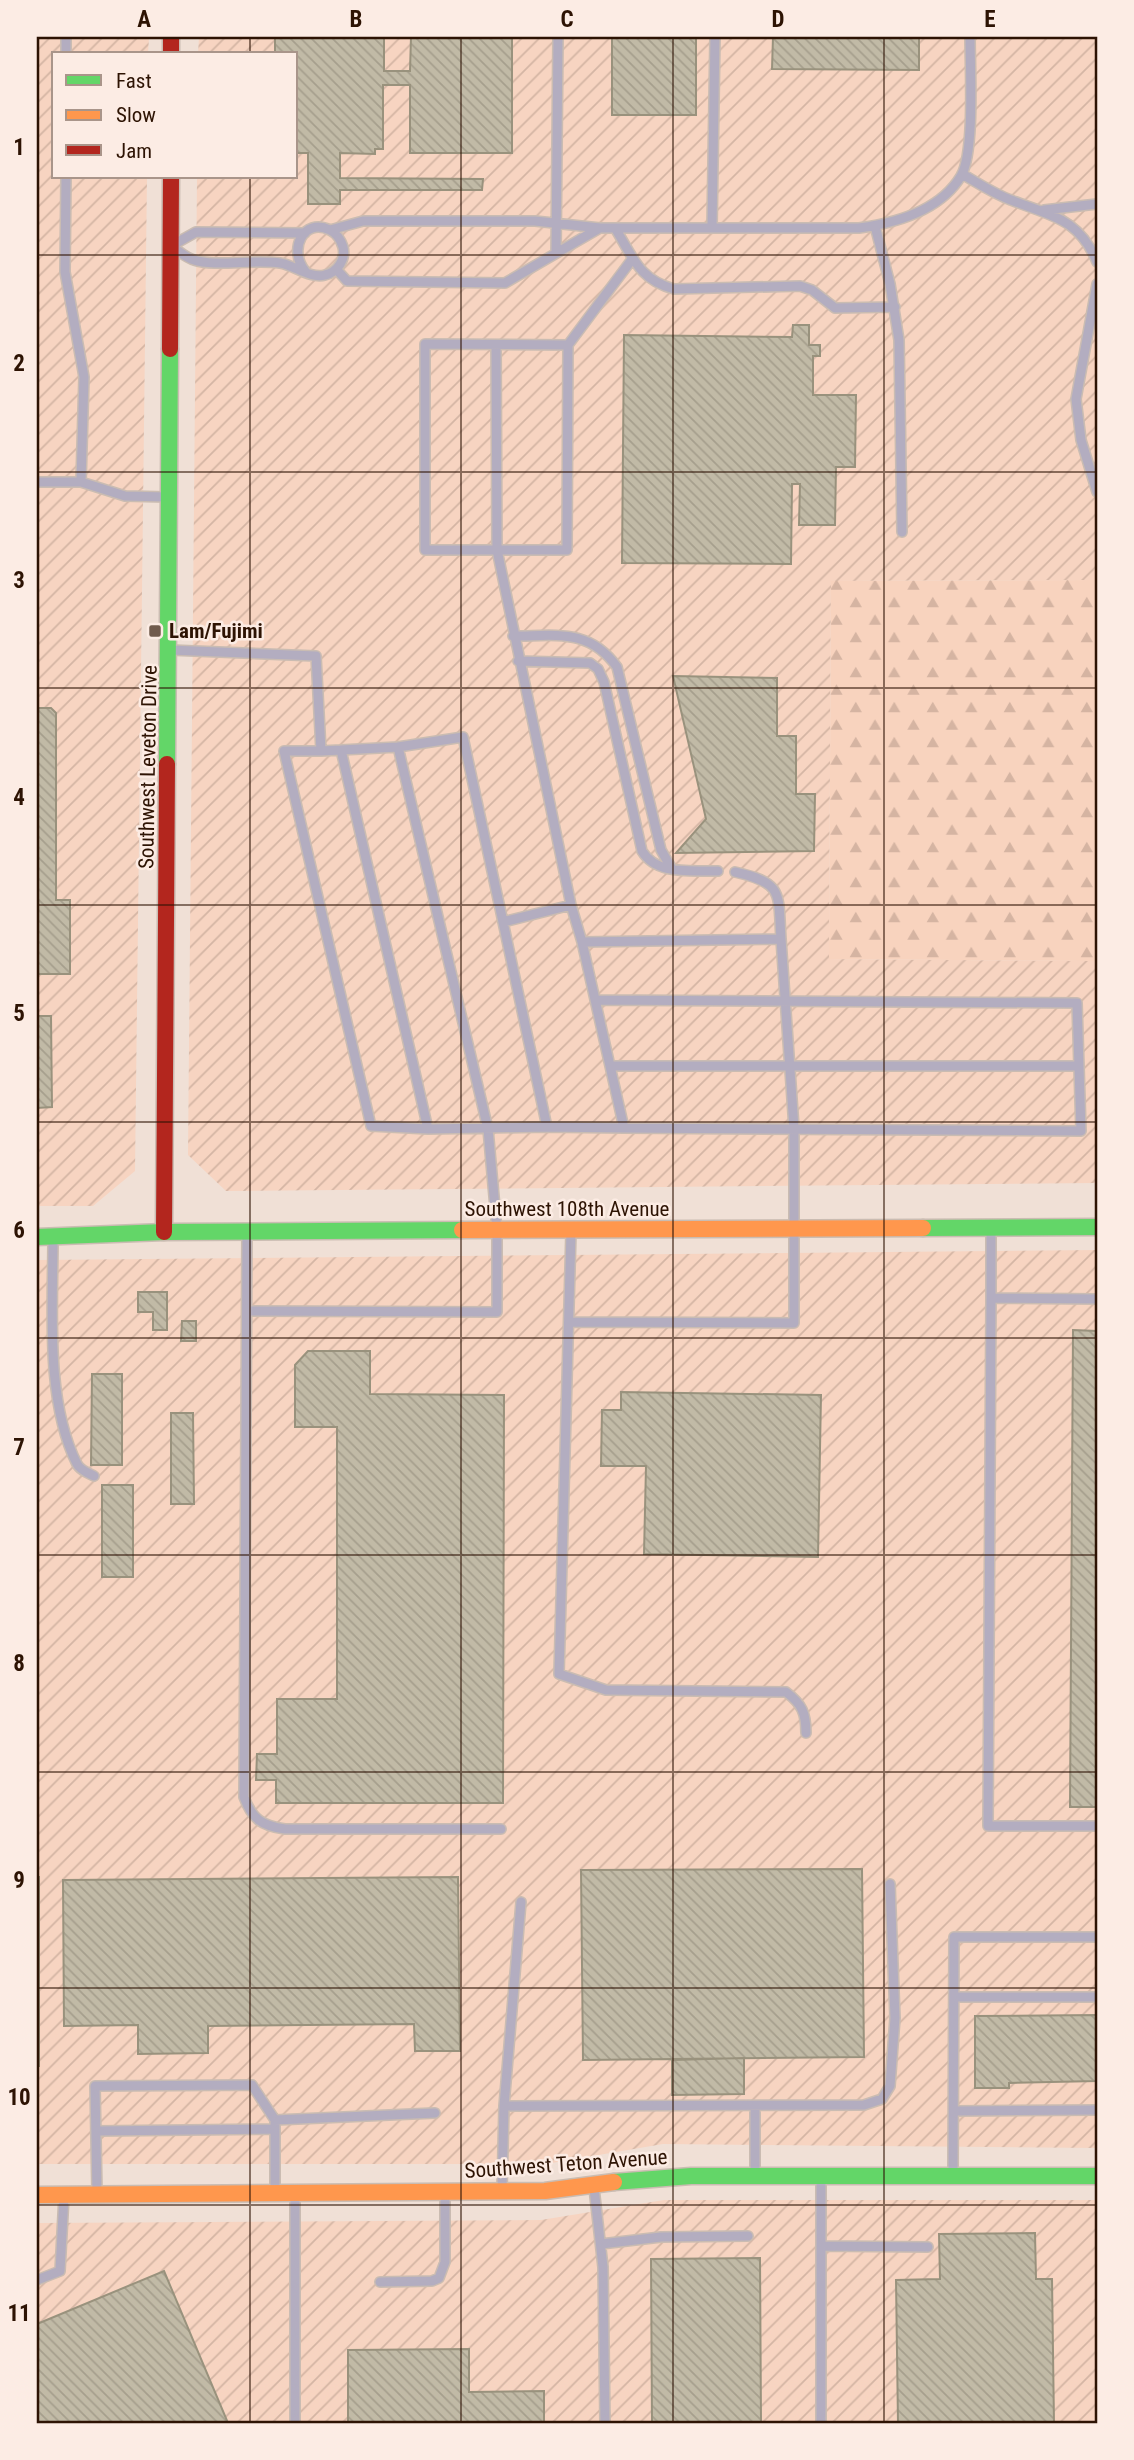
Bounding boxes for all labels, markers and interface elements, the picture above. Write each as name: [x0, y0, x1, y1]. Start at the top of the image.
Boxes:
text: A: [137, 6, 151, 33]
text: B: [350, 6, 362, 33]
text: C: [560, 6, 574, 33]
text: D: [772, 6, 785, 33]
text: E: [984, 6, 996, 33]
legend: [52, 52, 298, 178]
text: Fast: [116, 69, 152, 93]
text: Slow: [116, 103, 156, 127]
text: 1: [13, 134, 25, 161]
text: Jam: [116, 139, 152, 163]
text: 2: [13, 350, 25, 377]
text: 3: [13, 567, 25, 594]
place label: Lam/Fujimi: [169, 619, 263, 643]
marker: Lam/Fujimi: [147, 623, 163, 639]
street label: Southwest Leveton Drive: [134, 665, 162, 869]
text: 4: [13, 784, 25, 811]
text: 5: [13, 1000, 25, 1027]
street label: Southwest 108th Avenue: [465, 1197, 670, 1221]
text: 6: [13, 1217, 25, 1244]
text: 7: [13, 1434, 25, 1461]
text: 8: [13, 1650, 25, 1677]
text: 9: [13, 1867, 25, 1894]
text: 10: [7, 2084, 31, 2111]
street label: Southwest Teton Avenue: [464, 2145, 668, 2183]
text: 11: [7, 2300, 31, 2327]

